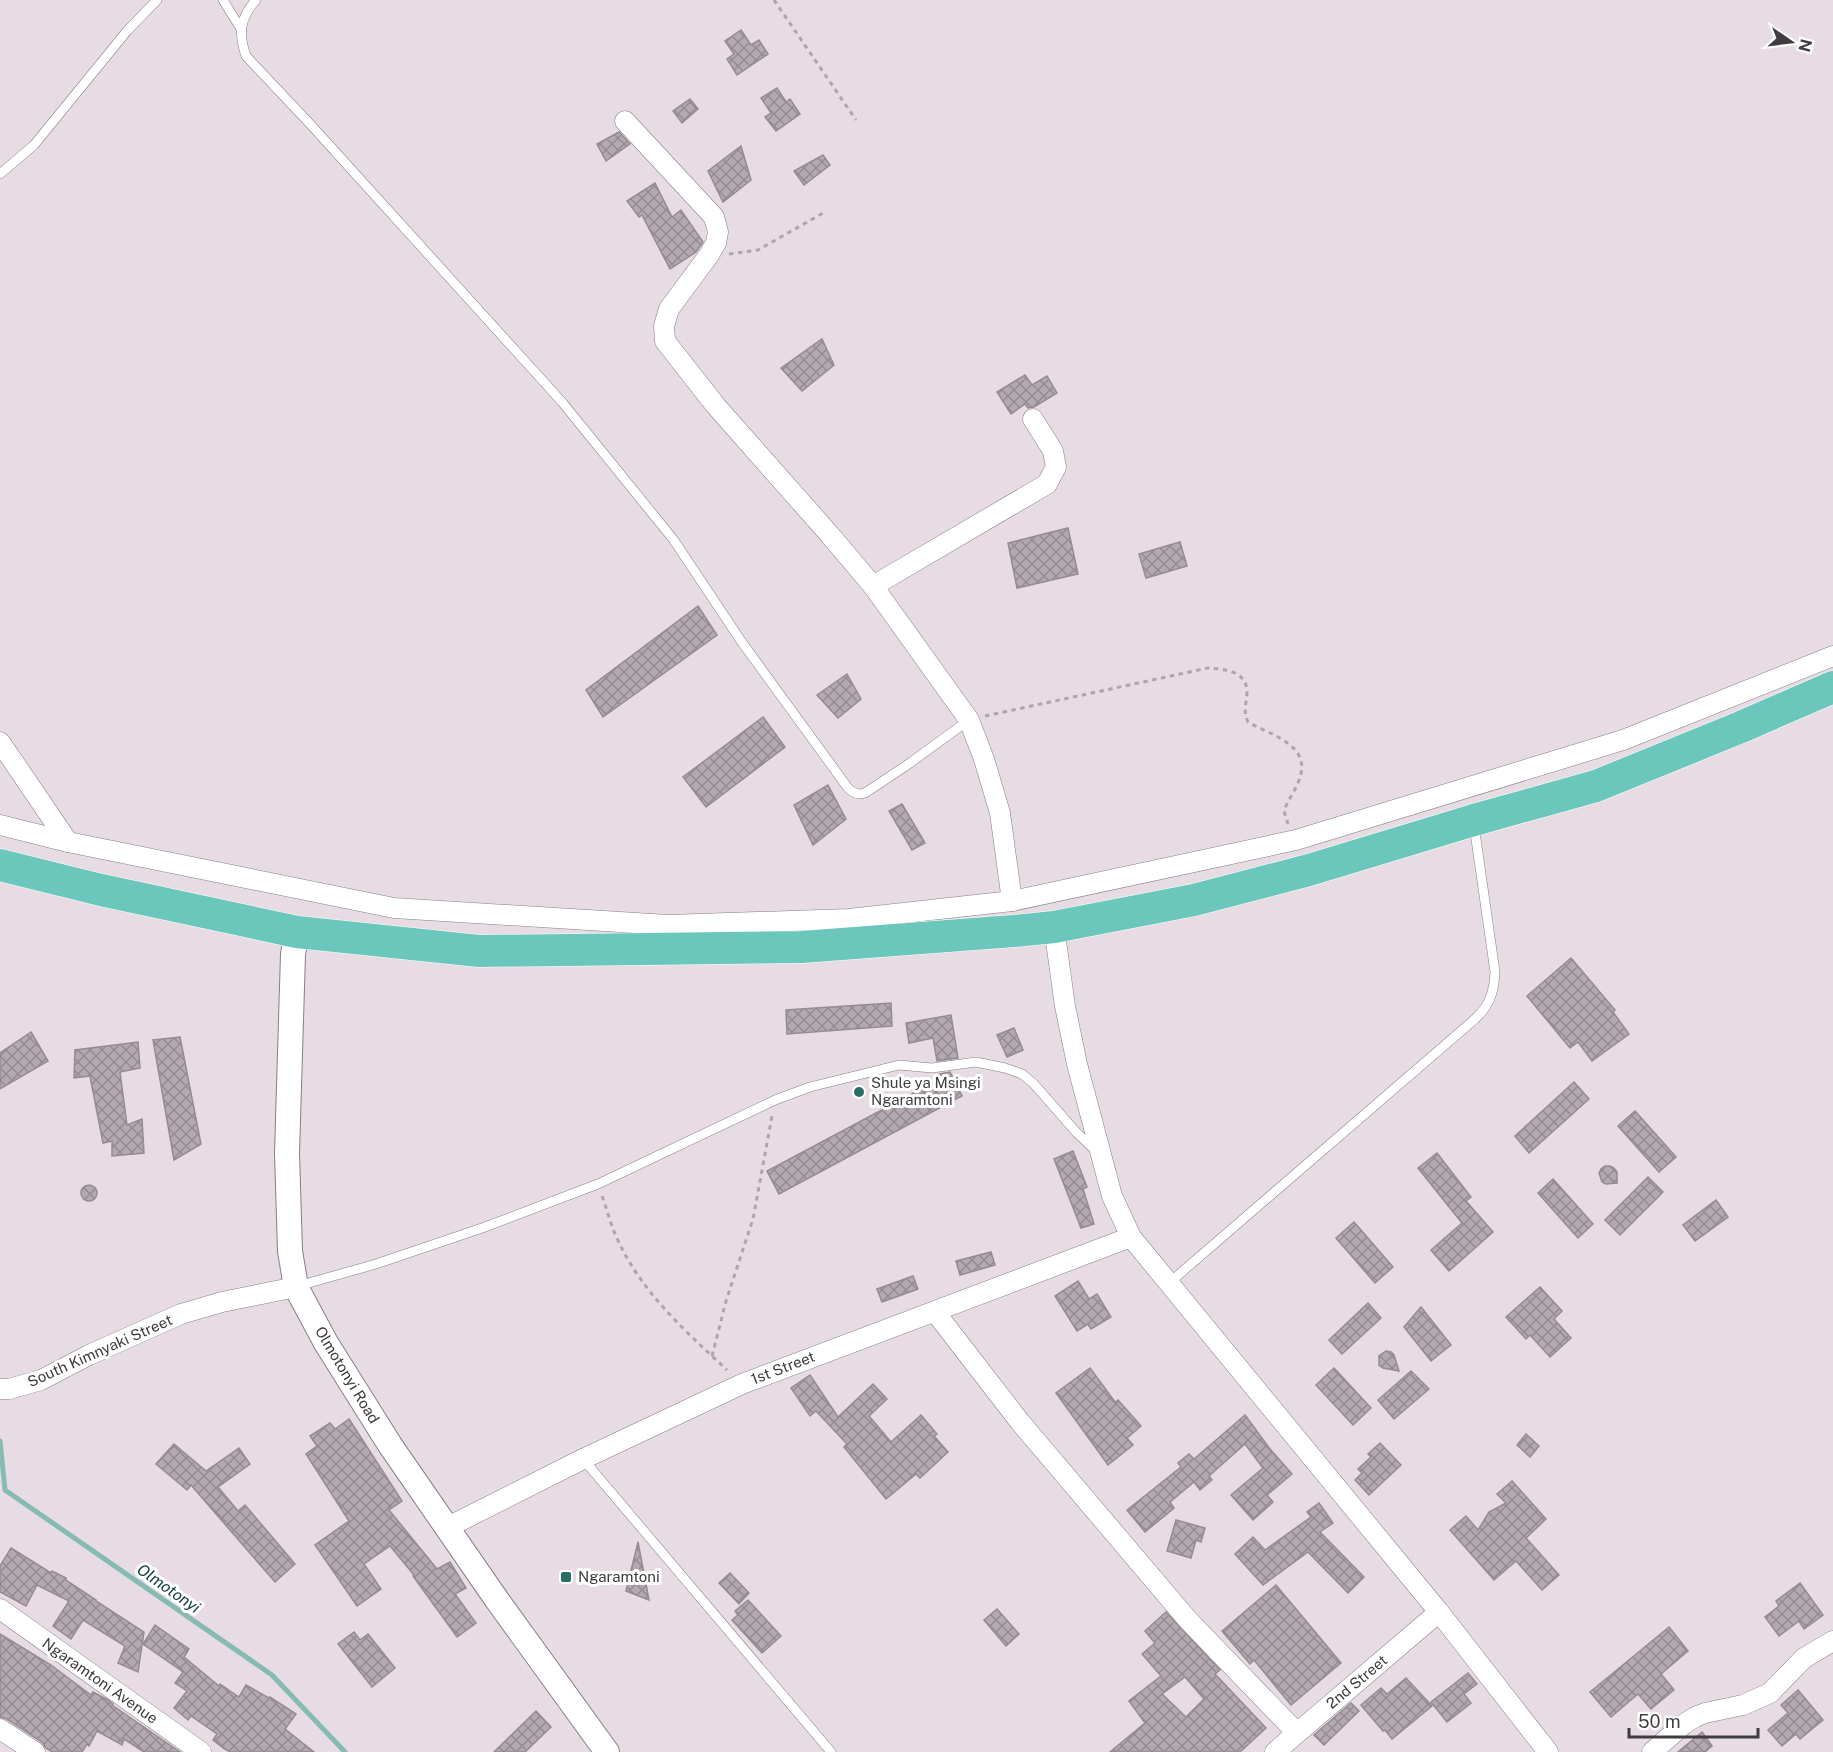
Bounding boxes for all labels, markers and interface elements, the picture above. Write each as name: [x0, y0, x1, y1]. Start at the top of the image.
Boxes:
north arrow: [1761, 12, 1821, 72]
text: N: [1794, 37, 1816, 54]
place label: Shule ya Msingi Ngaramtoni: [871, 1074, 981, 1108]
marker: Shule ya Msingi Ngaramtoni: [852, 1085, 866, 1099]
street label: South Kimnyaki Street: [25, 1311, 175, 1390]
street label: Olmotonyi Road: [312, 1323, 383, 1426]
street label: 1st Street: [749, 1348, 817, 1387]
water label: Olmotonyi: [133, 1560, 204, 1617]
place label: Ngaramtoni: [578, 1568, 660, 1585]
marker: Ngaramtoni: [559, 1570, 573, 1584]
street label: Ngaramtoni Avenue: [39, 1634, 161, 1727]
street label: 2nd Street: [1323, 1651, 1391, 1712]
scale bar: [1629, 1701, 1758, 1739]
text: 50 m: [1638, 1711, 1681, 1732]

